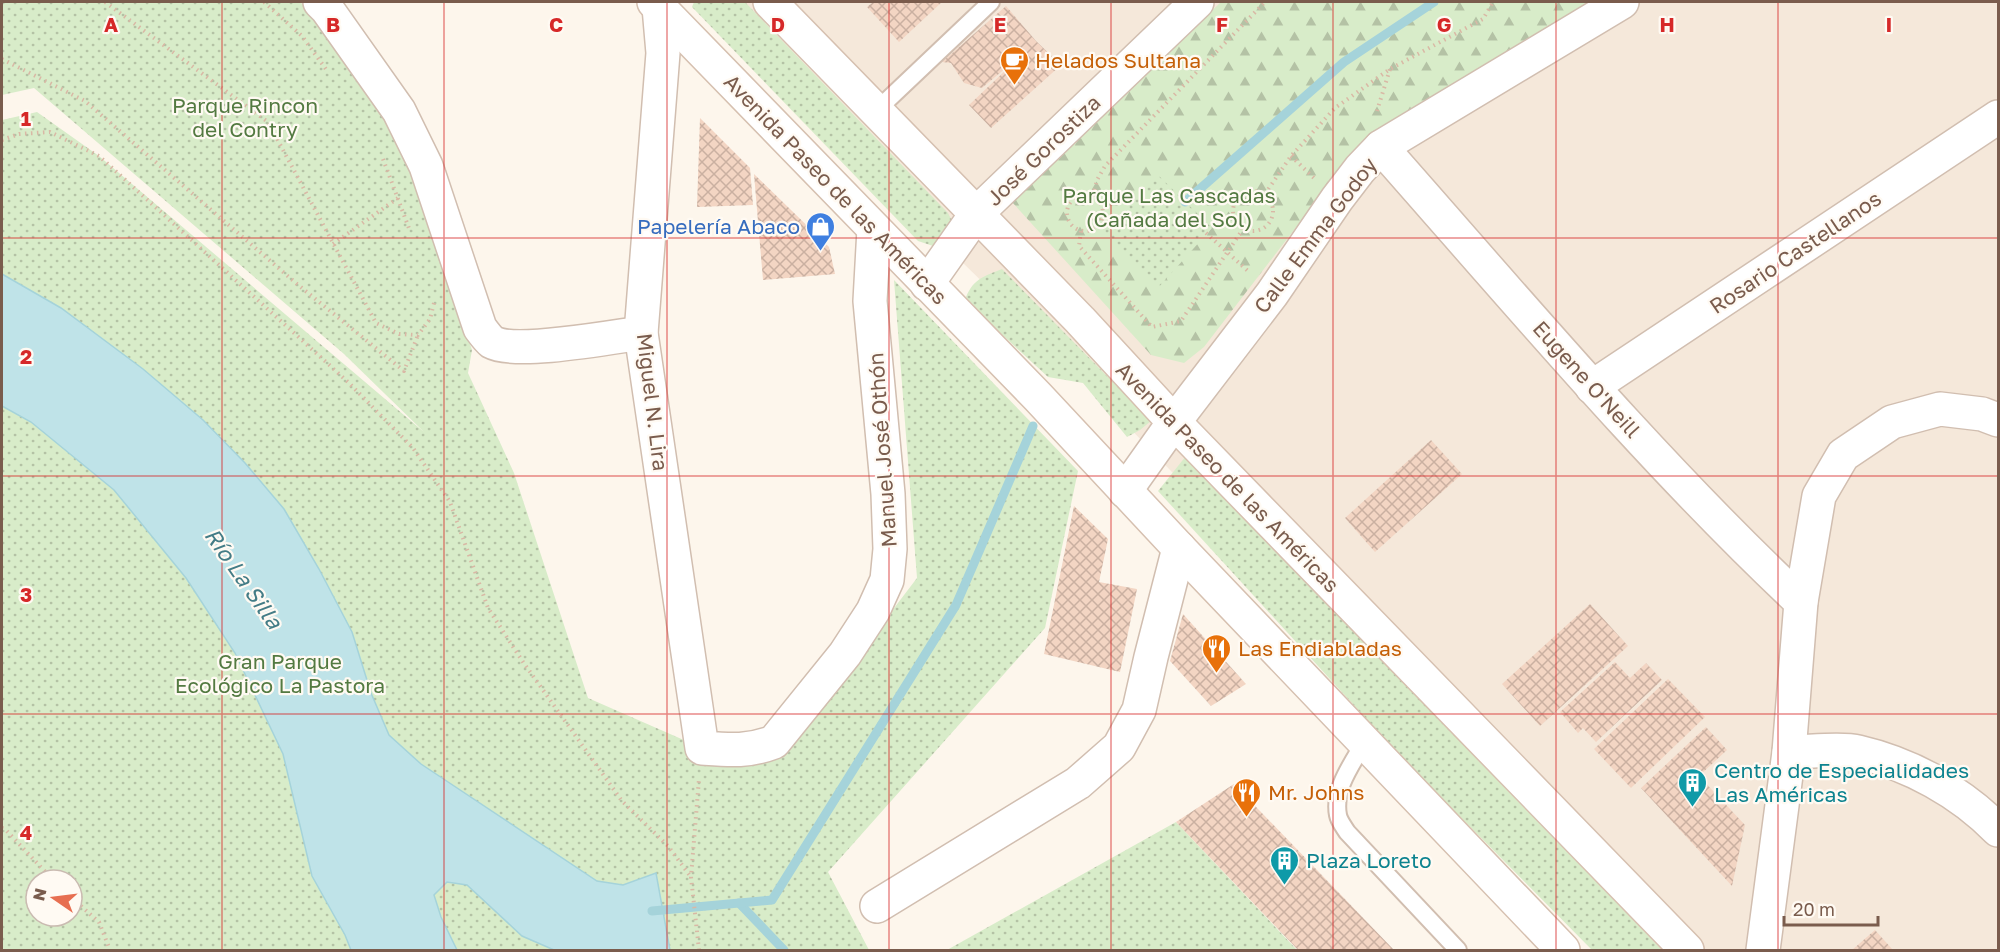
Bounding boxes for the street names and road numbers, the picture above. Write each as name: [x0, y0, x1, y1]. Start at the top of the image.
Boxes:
street label: Avenida Paseo de las Américas: [719, 69, 953, 309]
street label: José Gorostiza: [981, 89, 1105, 211]
street label: Calle Emma Godoy: [1248, 152, 1382, 318]
street label: Rosario Castellanos: [1704, 185, 1886, 319]
street label: Eugene O'Neill: [1528, 315, 1646, 443]
street label: Miguel N. Lira: [632, 332, 674, 472]
street label: Manuel José Othón: [862, 352, 902, 548]
street label: Avenida Paseo de las Américas: [1111, 357, 1345, 597]

